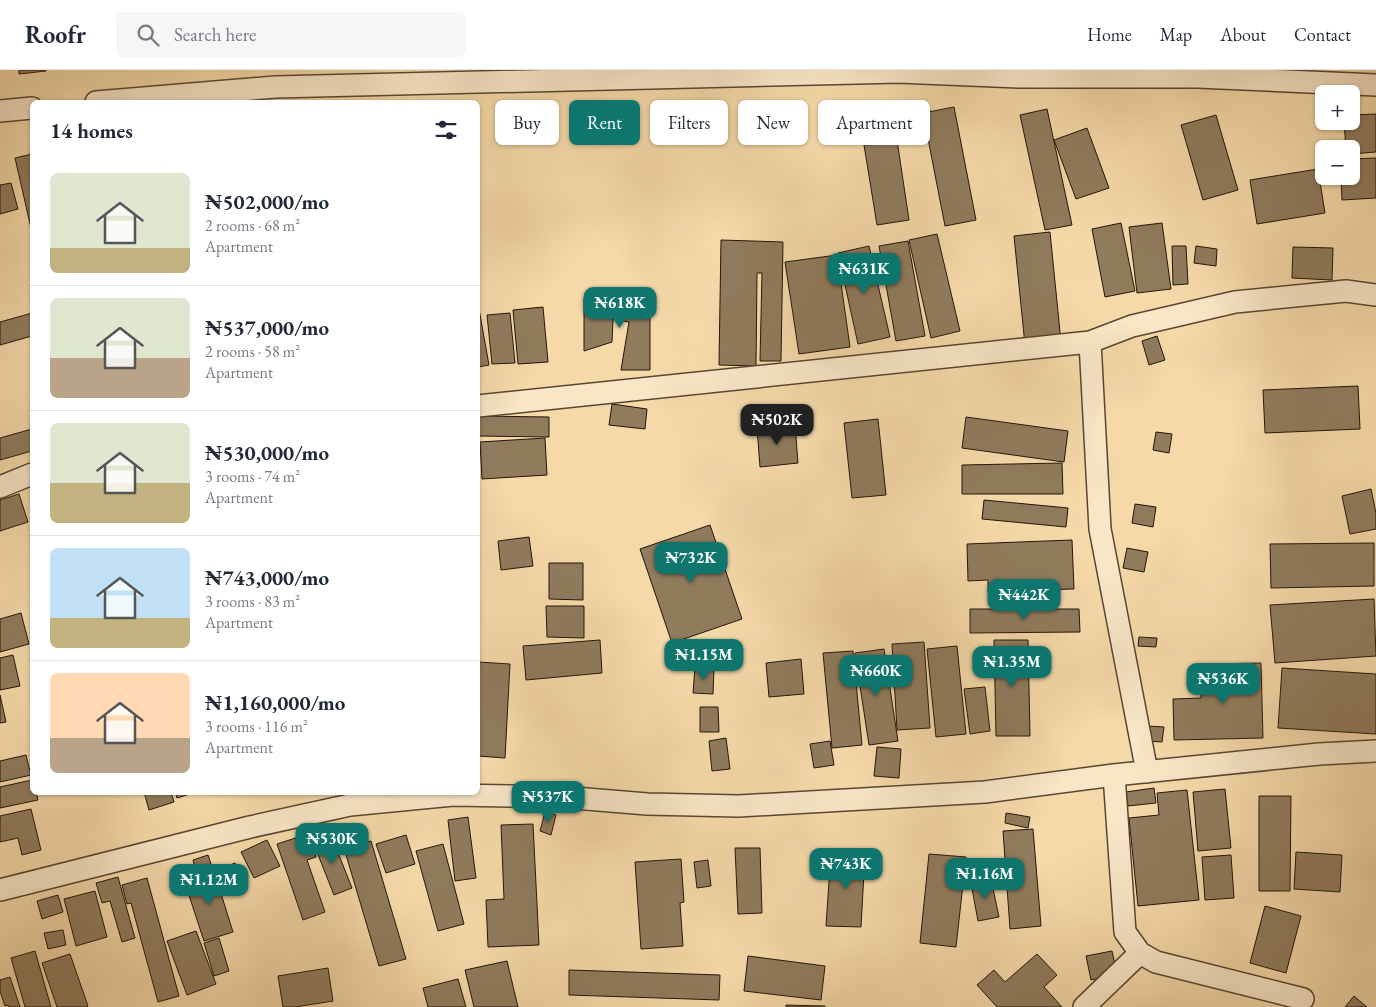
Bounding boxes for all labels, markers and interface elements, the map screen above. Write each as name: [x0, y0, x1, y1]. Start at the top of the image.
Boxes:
search box: [116, 12, 466, 57]
text: Roofr: [25, 19, 86, 50]
icon: search: [134, 21, 162, 49]
text: Search here: [174, 22, 256, 47]
text: Home: [1087, 23, 1132, 46]
text: Map: [1160, 23, 1192, 46]
text: About: [1220, 23, 1266, 46]
text: Contact: [1294, 23, 1351, 46]
map controls: [1315, 85, 1360, 185]
button: +: [1315, 85, 1360, 130]
chip: Buy: [495, 100, 559, 145]
chip: Rent: [569, 100, 640, 145]
chip: Filters: [650, 100, 728, 145]
chip: New: [738, 100, 808, 145]
chip: Apartment: [818, 100, 930, 145]
icon: filters: [432, 116, 460, 144]
text: 14 homes: [50, 117, 133, 144]
button: −: [1315, 140, 1360, 185]
text: ₦502,000/mo: [205, 188, 329, 215]
icon: home: [90, 193, 150, 253]
text: 2 rooms · 68 m²: [205, 215, 300, 236]
text: Apartment: [205, 236, 273, 257]
pin: ₦631K: [829, 252, 899, 295]
text: ₦631K: [839, 258, 889, 279]
pin: ₦618K: [585, 286, 655, 329]
text: ₦618K: [595, 292, 645, 313]
text: ₦537,000/mo: [205, 314, 329, 341]
icon: home: [90, 318, 150, 378]
text: 2 rooms · 58 m²: [205, 341, 300, 362]
text: Apartment: [205, 362, 273, 383]
pin: ₦502K: [742, 404, 812, 446]
text: ₦502K: [752, 409, 802, 430]
text: ₦530,000/mo: [205, 439, 329, 466]
icon: home: [90, 443, 150, 503]
text: 3 rooms · 74 m²: [205, 466, 300, 487]
text: Apartment: [205, 487, 273, 508]
pin: ₦732K: [656, 542, 726, 584]
text: ₦732K: [666, 547, 716, 568]
text: ₦743,000/mo: [205, 564, 329, 591]
icon: home: [90, 568, 150, 628]
pin: ₦442K: [989, 578, 1059, 621]
text: ₦442K: [999, 584, 1049, 605]
text: 3 rooms · 83 m²: [205, 591, 300, 612]
text: Apartment: [205, 612, 273, 633]
pin: ₦1.15M: [663, 638, 745, 681]
text: ₦1.15M: [675, 644, 733, 665]
pin: ₦1.35M: [971, 646, 1053, 688]
text: ₦1.35M: [983, 651, 1041, 672]
pin: ₦660K: [841, 654, 911, 697]
text: ₦660K: [851, 660, 901, 681]
pin: ₦536K: [1188, 662, 1258, 705]
text: ₦536K: [1198, 668, 1248, 689]
text: ₦1,160,000/mo: [205, 689, 345, 716]
icon: home: [90, 693, 150, 753]
text: 3 rooms · 116 m²: [205, 716, 308, 737]
text: Apartment: [205, 737, 273, 758]
pin: ₦537K: [513, 780, 583, 823]
text: ₦537K: [523, 786, 573, 807]
pin: ₦530K: [297, 822, 367, 865]
text: ₦530K: [307, 828, 357, 849]
pin: ₦743K: [811, 848, 881, 890]
text: ₦743K: [821, 853, 871, 874]
pin: ₦1.16M: [944, 858, 1026, 900]
text: ₦1.16M: [956, 863, 1014, 884]
pin: ₦1.12M: [168, 864, 250, 906]
text: ₦1.12M: [180, 869, 238, 890]

